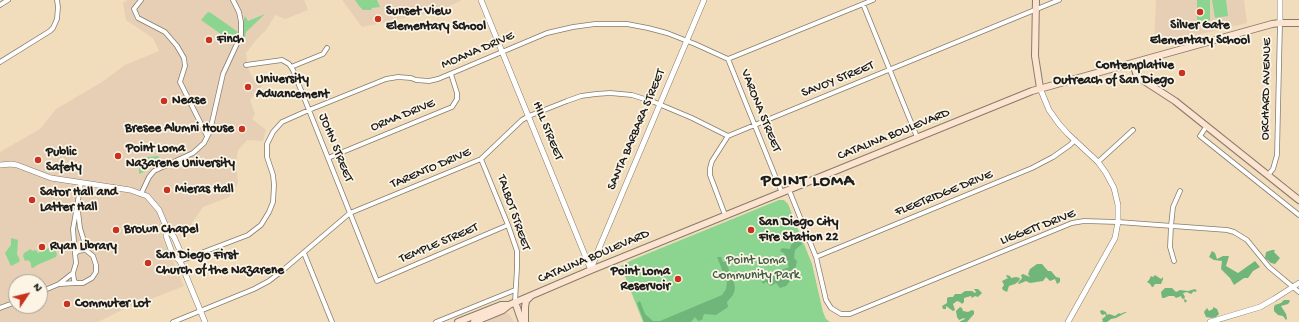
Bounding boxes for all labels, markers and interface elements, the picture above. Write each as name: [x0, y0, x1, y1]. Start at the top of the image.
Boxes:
place label: Sunset View Elementary School: [386, 4, 486, 35]
marker: Silver Gate Elementary School: [1195, 7, 1205, 17]
marker: Sunset View Elementary School: [373, 14, 383, 24]
place label: Silver Gate Elementary School: [1150, 18, 1250, 49]
street label: MOANA DRIVE: [439, 29, 517, 73]
place label: Finch: [217, 32, 244, 48]
marker: Finch: [204, 35, 214, 45]
street label: ORCHARD AVENUE: [1258, 38, 1276, 140]
street label: SAVOY STREET: [799, 58, 877, 102]
place label: Contemplative Outreach of San Diego: [1053, 58, 1174, 89]
street label: SANTA BARBARA STREET: [604, 67, 670, 193]
street label: VARONA STREET: [736, 67, 784, 155]
marker: Contemplative Outreach of San Diego: [1177, 68, 1187, 78]
place label: University Advancement: [256, 72, 329, 103]
marker: University Advancement: [243, 82, 253, 92]
place label: Nease: [172, 93, 206, 109]
marker: Nease: [159, 96, 169, 106]
street label: ORMA DRIVE: [368, 96, 438, 136]
street label: HILL STREET: [528, 99, 566, 163]
street label: CATALINA BOULEVARD: [836, 105, 952, 165]
street label: JOHN STREET: [314, 111, 356, 185]
place label: Bresee Alumni House: [125, 121, 234, 137]
marker: Bresee Alumni House: [237, 124, 247, 134]
place label: Point Loma Nazarene University: [126, 141, 235, 172]
place label: Public Safety: [46, 145, 82, 176]
street label: TARENTO DRIVE: [389, 145, 473, 193]
marker: Point Loma Nazarene University: [113, 151, 123, 161]
marker: Public Safety: [33, 155, 43, 165]
street label: FLEETRIDGE DRIVE: [893, 167, 995, 221]
district label: POINT LOMA: [761, 172, 855, 192]
street label: TALBOT STREET: [493, 173, 533, 253]
place label: Mieras Hall: [175, 182, 234, 198]
place label: Sator Hall and Latter Hall: [40, 185, 117, 216]
marker: Mieras Hall: [162, 185, 172, 195]
marker: Sator Hall and Latter Hall: [27, 195, 37, 205]
street label: LIGGETT DRIVE: [998, 207, 1078, 249]
place label: San Diego City Fire Station 22: [759, 215, 838, 246]
street label: TEMPLE STREET: [397, 220, 481, 268]
place label: Brown Chapel: [124, 222, 199, 238]
marker: Brown Chapel: [111, 225, 121, 235]
marker: San Diego City Fire Station 22: [746, 225, 756, 235]
street label: CATALINA BOULEVARD: [536, 226, 652, 288]
place label: Ryan Library: [50, 239, 117, 255]
marker: Ryan Library: [37, 242, 47, 252]
place label: San Diego First Church of the Nazarene: [156, 248, 284, 279]
park label: Point Loma Community Park: [713, 253, 799, 284]
marker: San Diego First Church of the Nazarene: [143, 258, 153, 268]
place label: Point Loma Reservoir: [611, 264, 670, 295]
north arrow: [8, 274, 48, 314]
marker: Point Loma Reservoir: [673, 274, 683, 284]
text: N: [30, 281, 44, 294]
place label: Commuter Lot: [75, 296, 150, 312]
marker: Commuter Lot: [62, 299, 72, 309]

